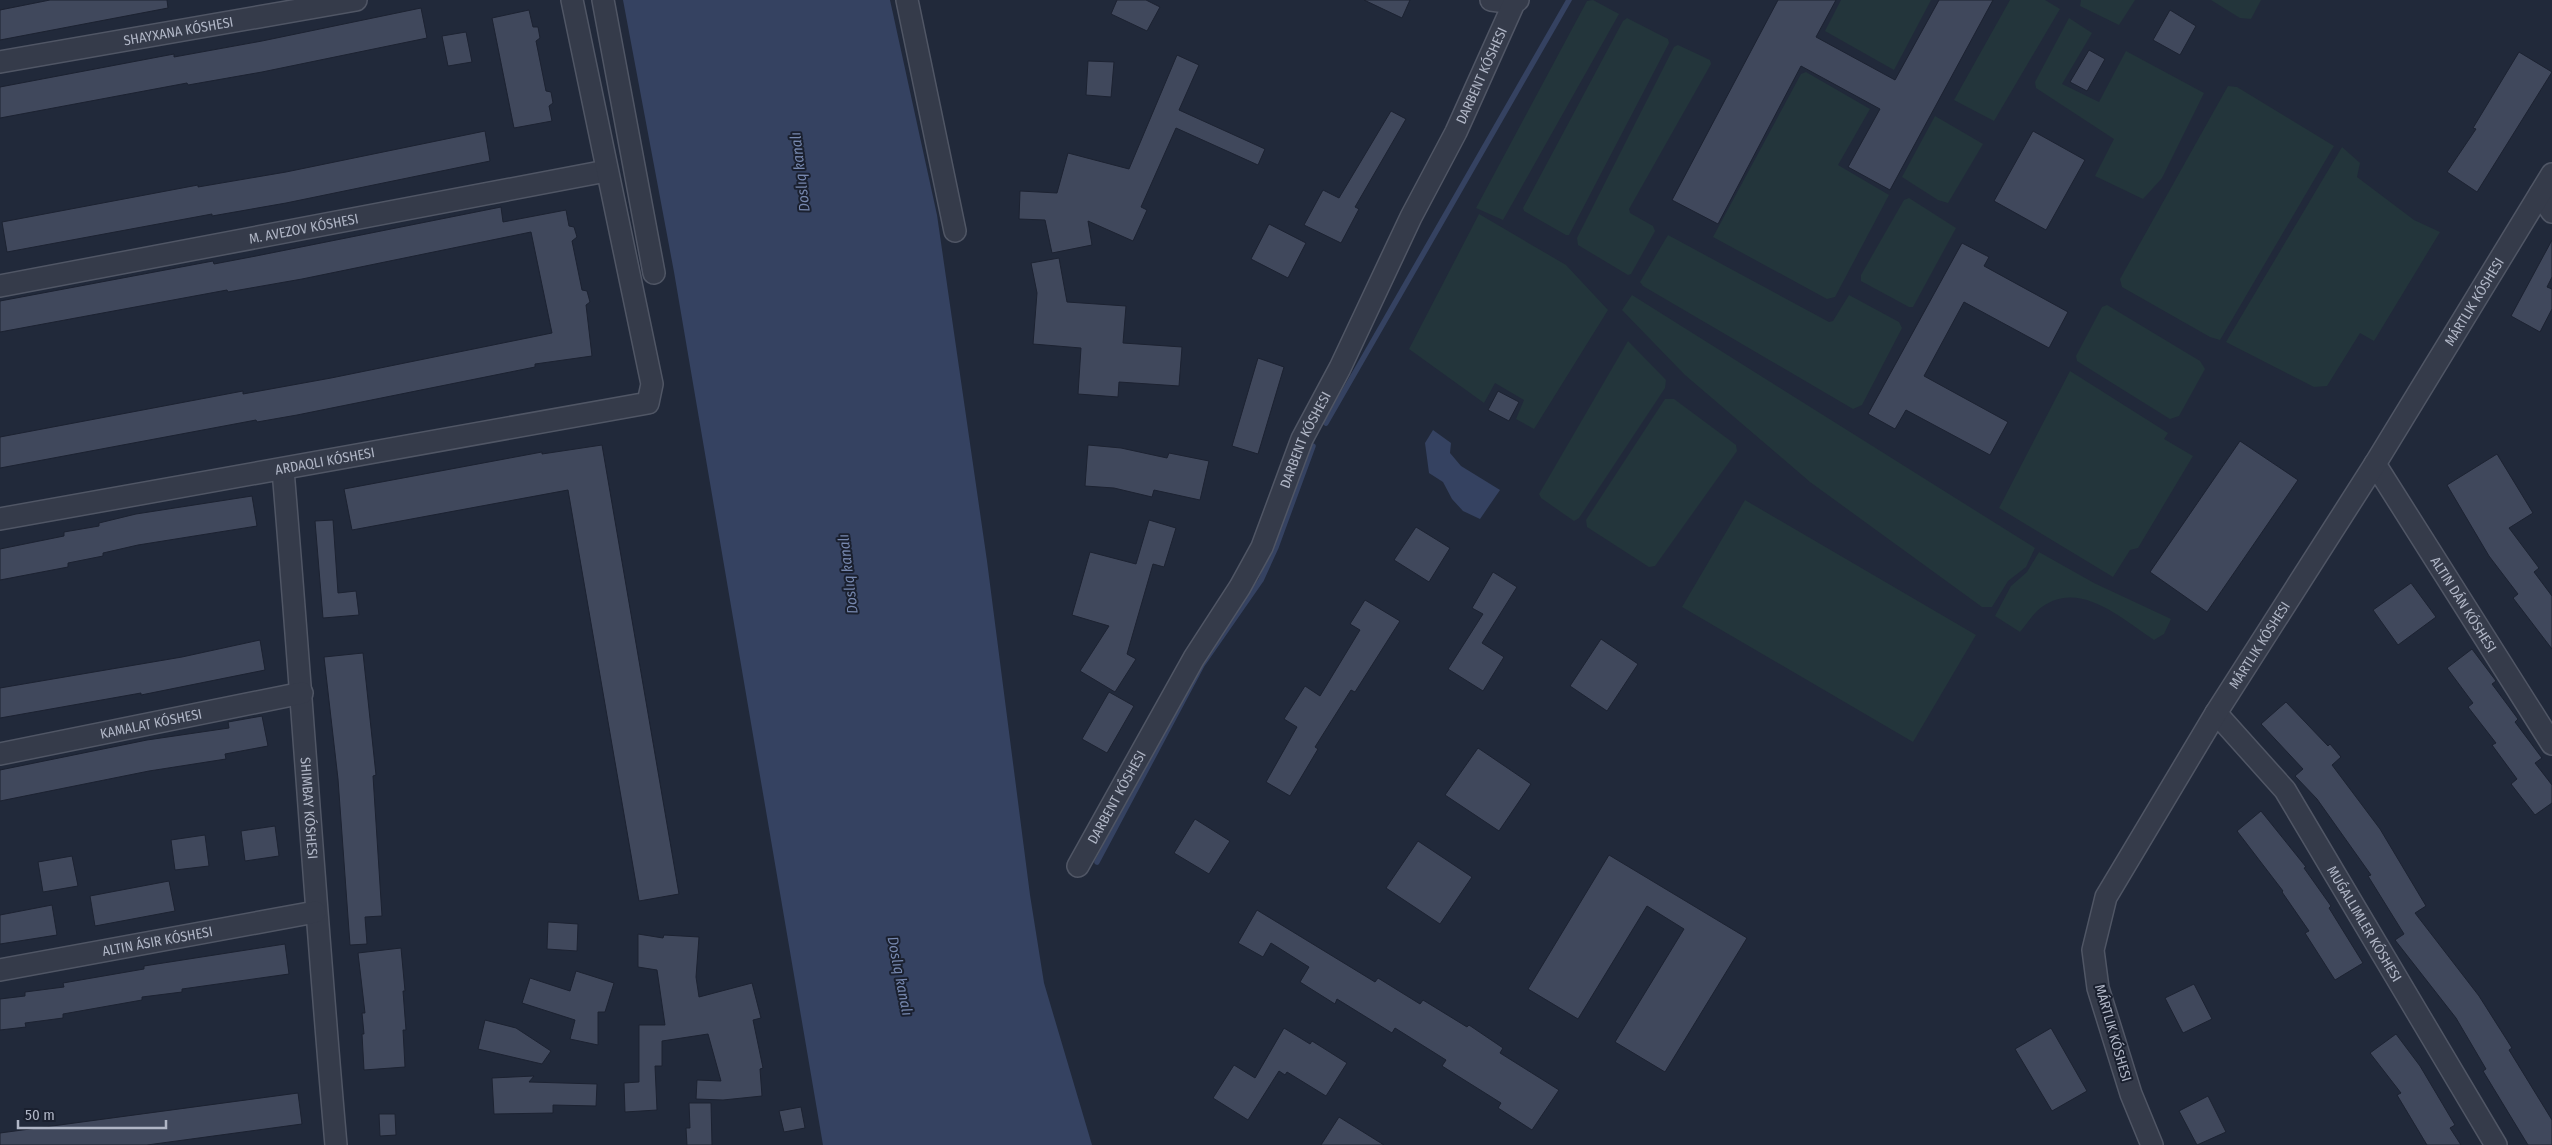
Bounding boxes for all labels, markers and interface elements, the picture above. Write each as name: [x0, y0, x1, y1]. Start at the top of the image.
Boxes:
street label: SHAYXANA KÓSHESI: [122, 13, 234, 49]
street label: DARBENT KÓSHESI: [1452, 25, 1510, 127]
water label: Doslıq kanalı: [786, 131, 814, 213]
street label: M. AVEZOV KÓSHESI: [247, 210, 360, 247]
street label: MÁRTLIK KÓSHESI: [2441, 254, 2507, 349]
street label: DARBENT KÓSHESI: [1276, 389, 1334, 490]
street label: ARDAQLI KÓSHESI: [274, 444, 376, 478]
water label: Doslıq kanalı: [834, 533, 862, 615]
street label: ALTIN DÁN KÓSHESI: [2427, 553, 2500, 655]
street label: MÁRTLIK KÓSHESI: [2225, 598, 2294, 692]
street label: KAMALAT KÓSHESI: [99, 705, 203, 742]
street label: DARBENT KÓSHESI: [1084, 747, 1149, 847]
street label: SHIMBAY KÓSHESI: [297, 756, 321, 860]
street label: MUǴALLIMLER KÓSHESI: [2324, 863, 2406, 985]
street label: ALTIN ÁSIR KÓSHESI: [101, 923, 214, 960]
water label: Doslıq kanalı: [883, 935, 917, 1017]
street label: MÁRTLIK KÓSHESI: [2091, 982, 2136, 1083]
scale bar: [18, 1098, 165, 1130]
text: 50 m: [25, 1106, 55, 1124]

